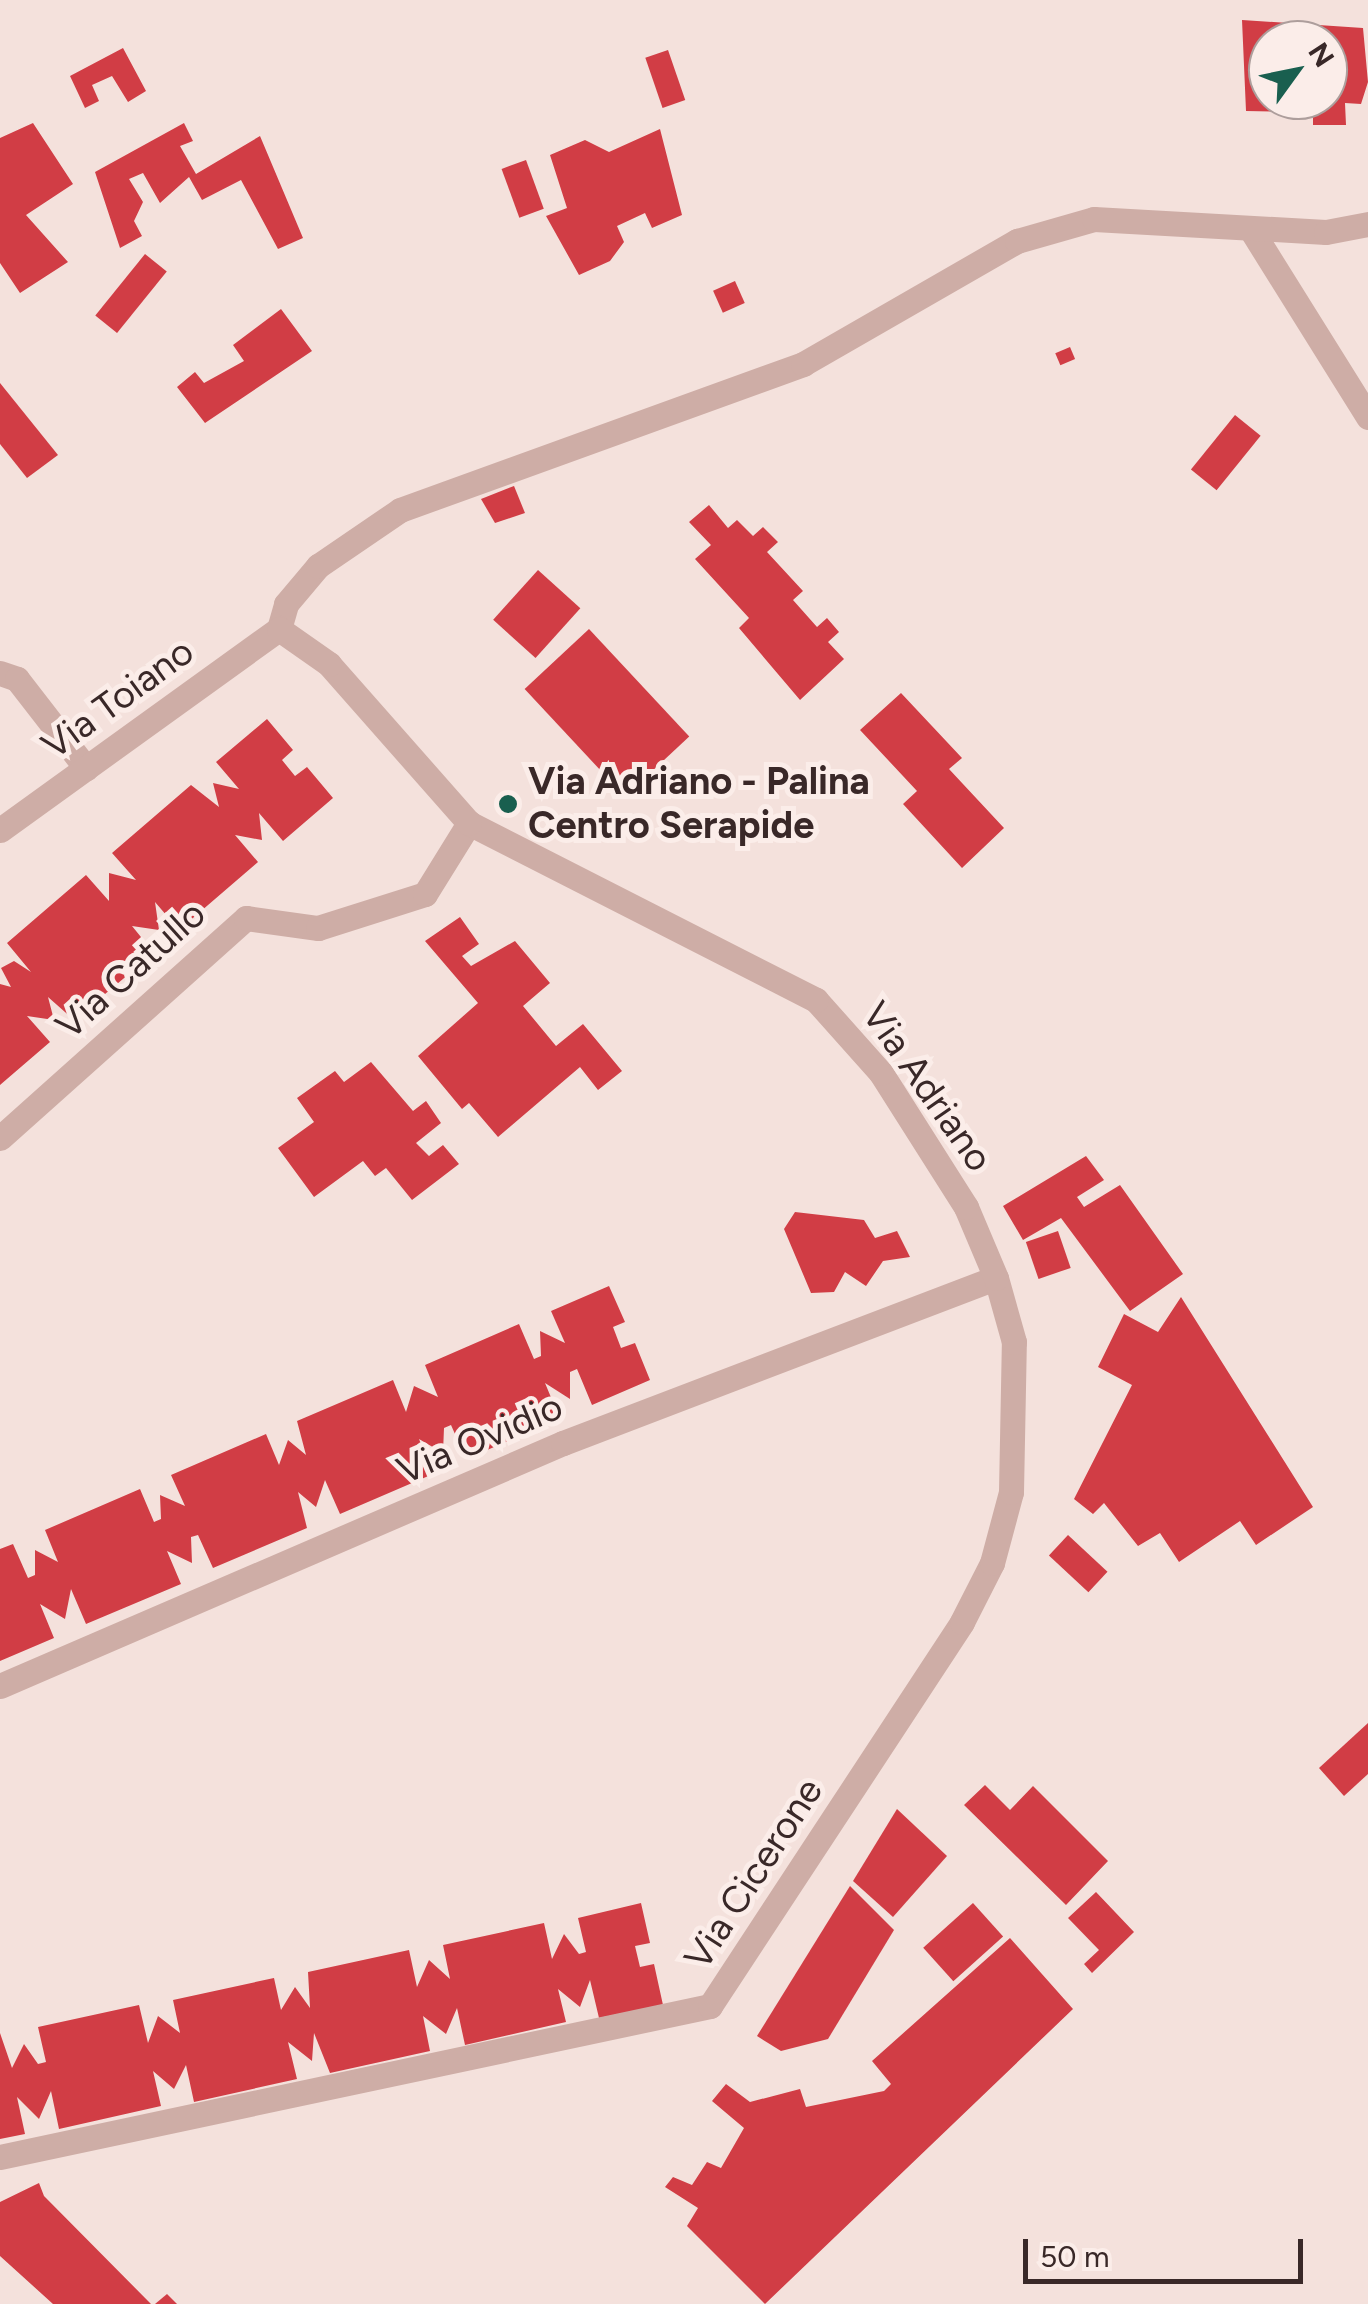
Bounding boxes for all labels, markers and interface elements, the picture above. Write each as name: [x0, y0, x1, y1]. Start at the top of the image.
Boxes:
north arrow: [1248, 20, 1348, 120]
text: N: [1301, 36, 1342, 73]
street label: Via Toiano: [33, 629, 203, 769]
place label: Via Adriano - Palina Centro Serapide: [528, 759, 870, 848]
marker: Via Adriano - Palina Centro Serapide: [497, 793, 519, 815]
street label: Via Catullo: [47, 891, 215, 1049]
street label: Via Adriano: [852, 994, 1002, 1180]
street label: Via Ovidio: [390, 1384, 570, 1494]
street label: Via Cicerone: [675, 1770, 833, 1978]
scale bar: [1028, 2219, 1308, 2281]
text: 50 m: [1040, 2238, 1109, 2275]

